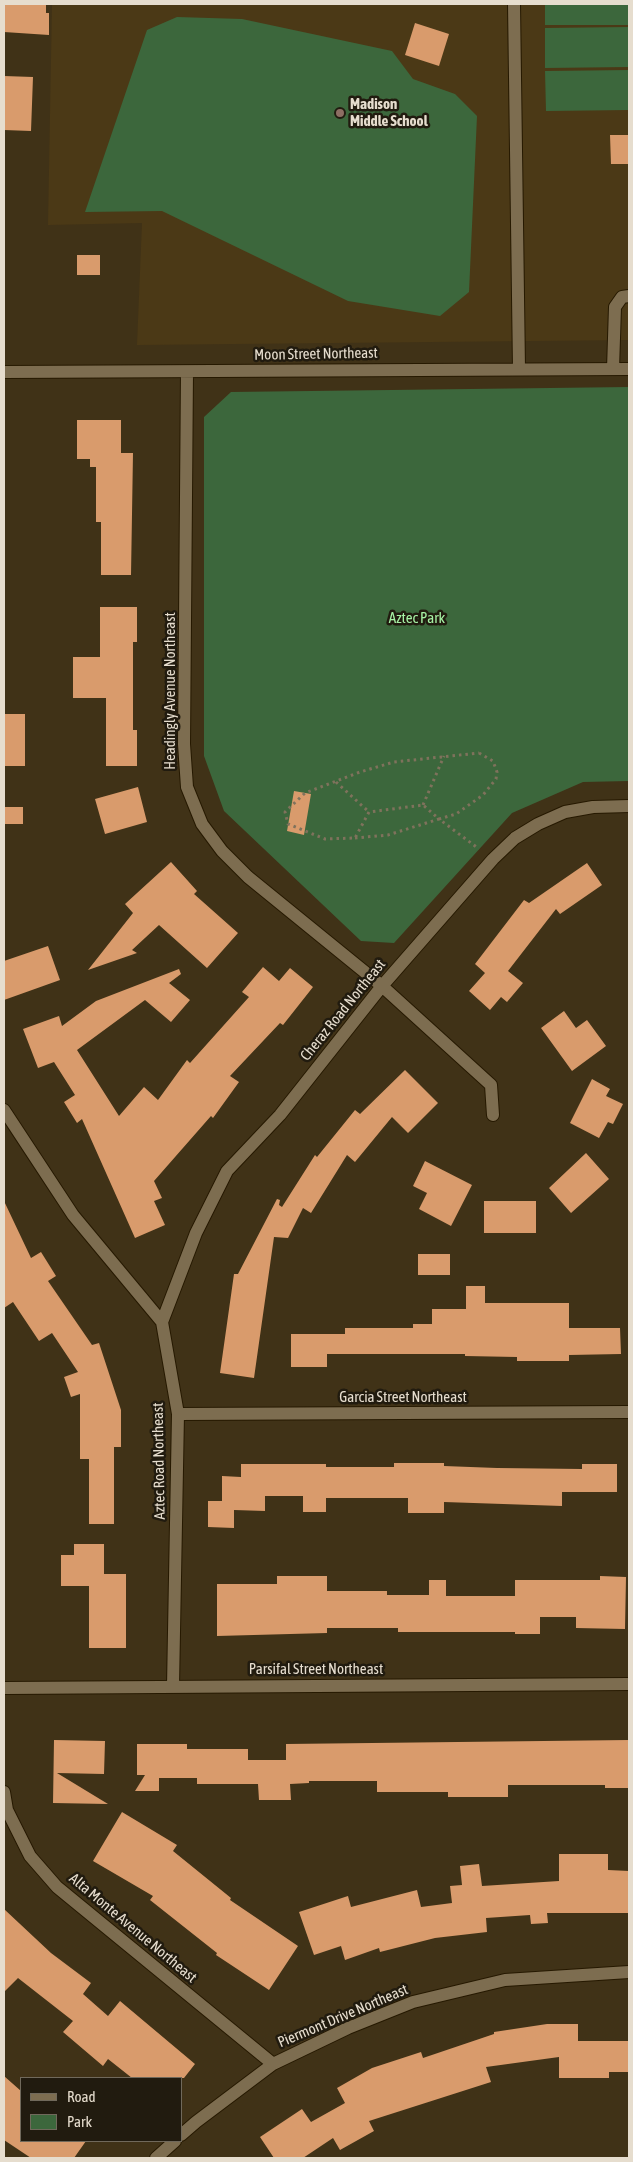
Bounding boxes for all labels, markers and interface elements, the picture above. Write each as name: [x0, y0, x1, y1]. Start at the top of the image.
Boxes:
place label: Madison Middle School: [350, 95, 428, 130]
marker: Madison Middle School: [334, 107, 346, 119]
street label: Moon Street Northeast: [254, 344, 378, 364]
park label: Aztec Park: [389, 609, 445, 627]
street label: Headingly Avenue Northeast: [161, 612, 179, 770]
street label: Cheraz Road Northeast: [297, 956, 389, 1064]
street label: Garcia Street Northeast: [339, 1388, 467, 1406]
street label: Aztec Road Northeast: [149, 1402, 169, 1520]
street label: Parsifal Street Northeast: [249, 1660, 383, 1678]
street label: Alta Monte Avenue Northeast: [66, 1869, 200, 1987]
street label: Piermont Drive Northeast: [275, 1980, 411, 2052]
legend: [20, 2077, 182, 2142]
text: Road: [67, 2088, 96, 2105]
text: Park: [67, 2113, 92, 2130]

